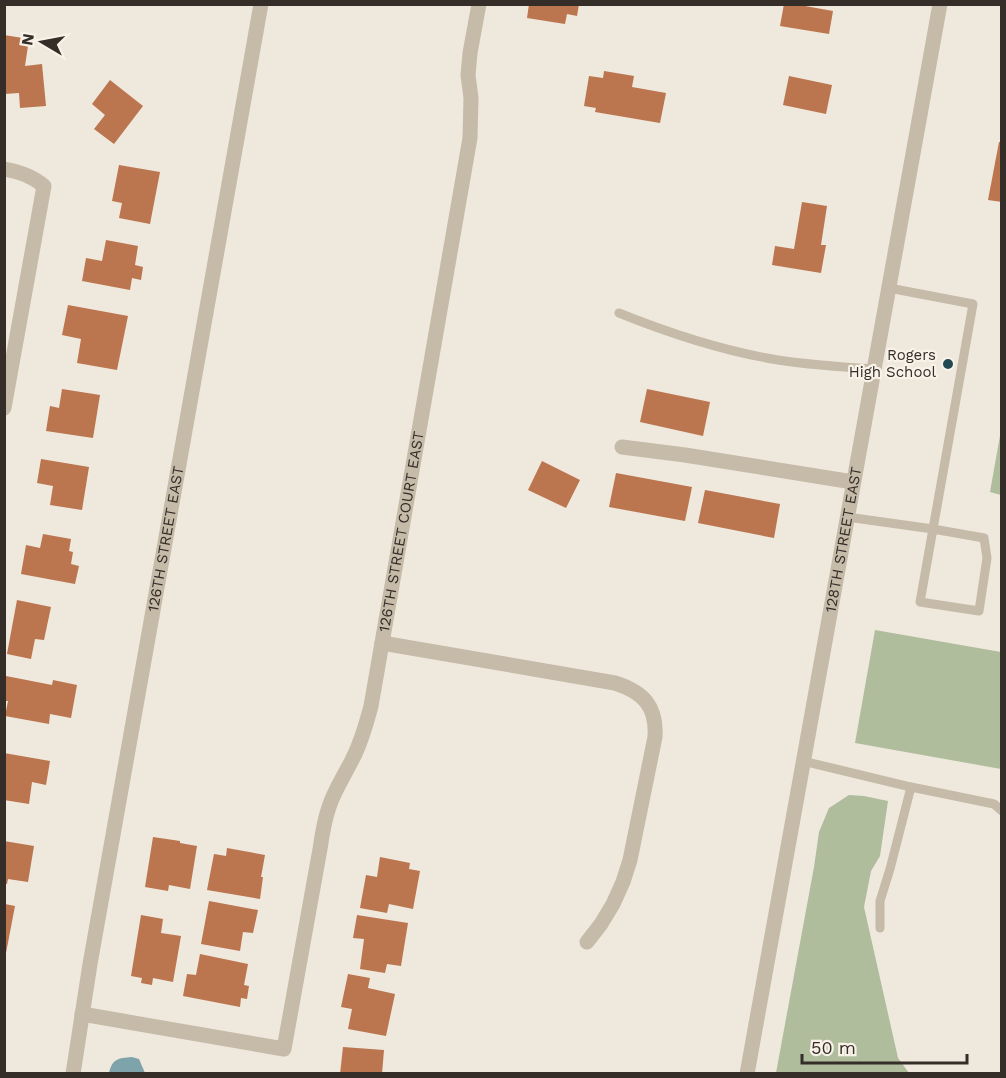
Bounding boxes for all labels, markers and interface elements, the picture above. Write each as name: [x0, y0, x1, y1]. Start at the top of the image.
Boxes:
north arrow: [12, 12, 72, 72]
text: N: [17, 32, 38, 47]
place label: Rogers High School: [849, 346, 936, 381]
marker: Rogers High School: [941, 357, 955, 371]
street label: 126TH STREET COURT EAST: [375, 430, 428, 633]
street label: 126TH STREET EAST: [144, 465, 188, 613]
street label: 128TH STREET EAST: [821, 465, 865, 614]
scale bar: [802, 1027, 967, 1065]
text: 50 m: [811, 1037, 856, 1058]

